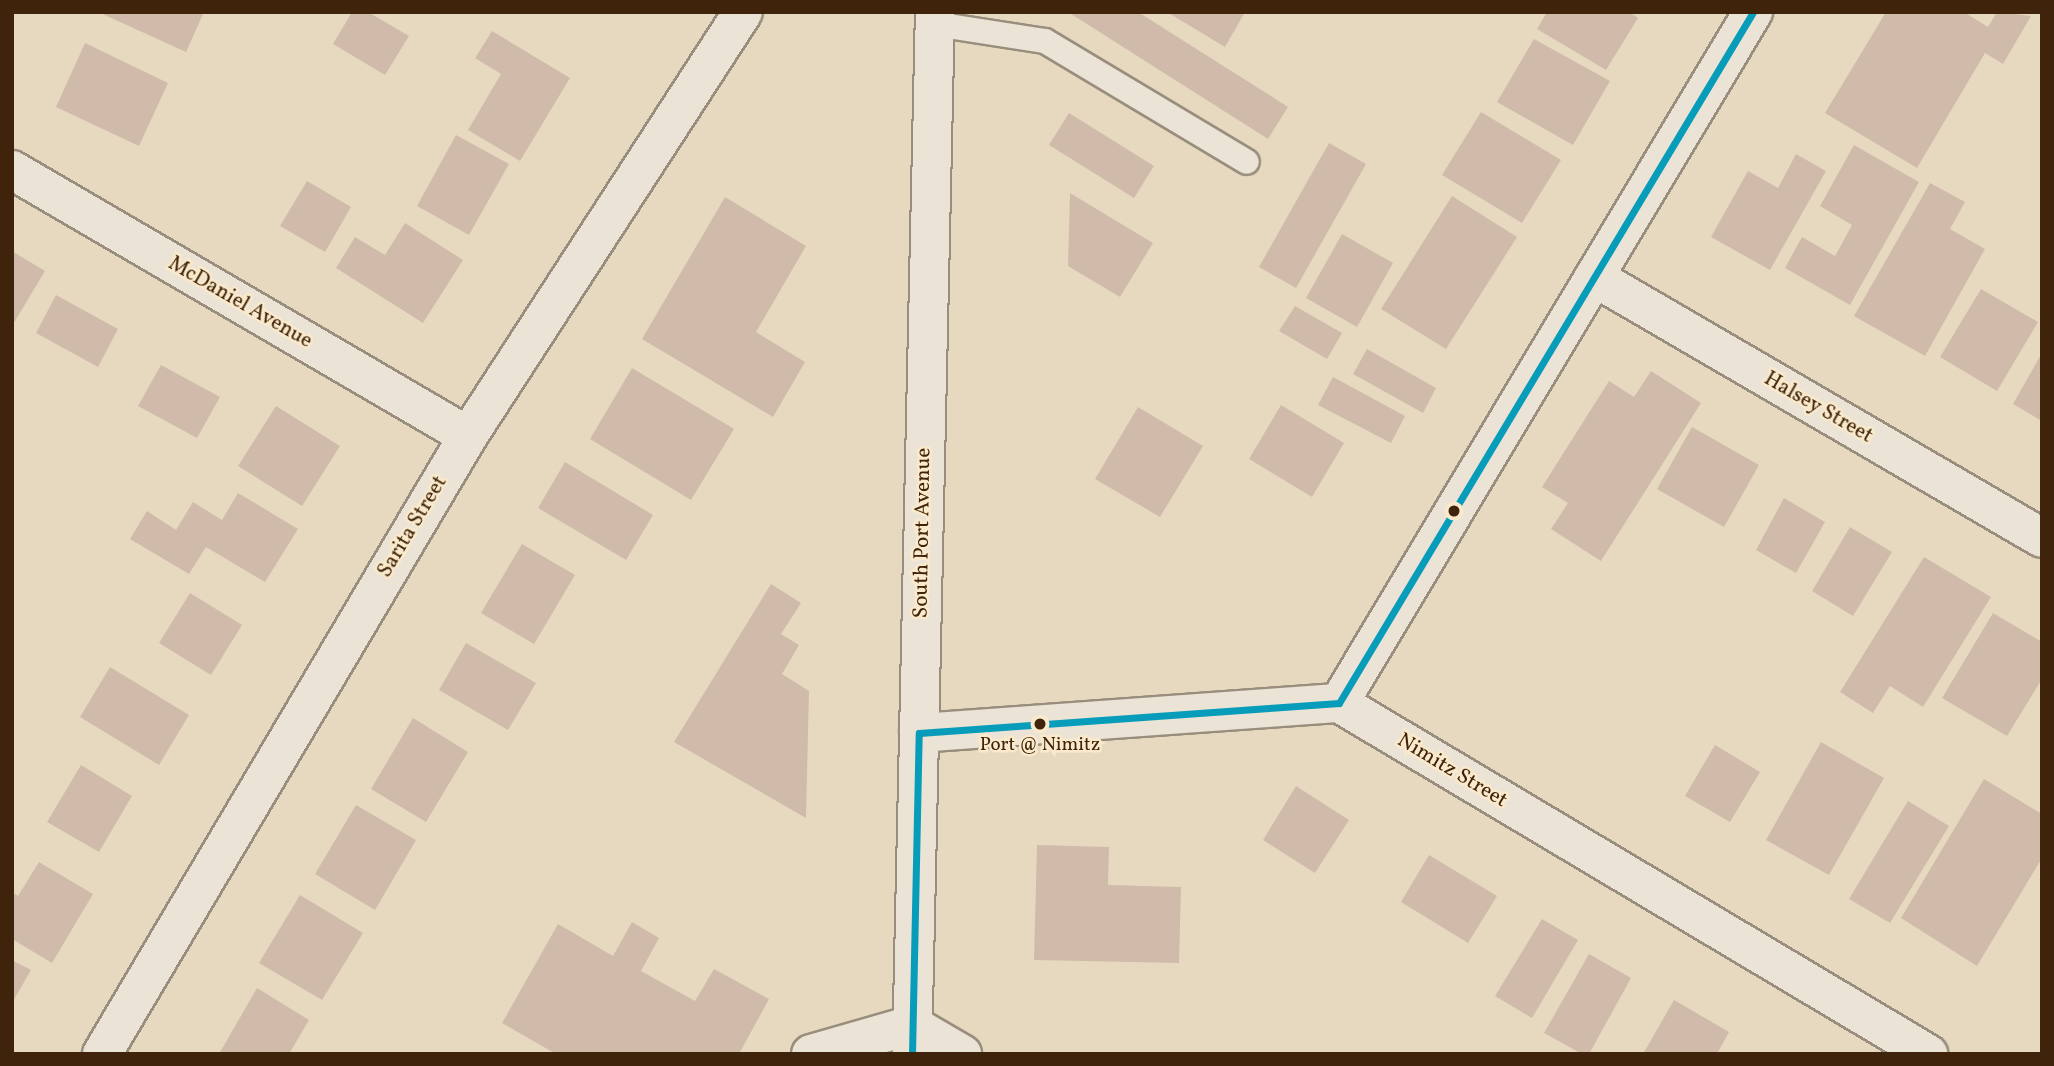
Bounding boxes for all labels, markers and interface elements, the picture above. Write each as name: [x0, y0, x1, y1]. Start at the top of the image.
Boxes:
street label: McDaniel Avenue: [163, 252, 317, 354]
street label: Halsey Street: [1759, 367, 1877, 449]
street label: South Port Avenue: [909, 447, 937, 619]
street label: Sarita Street: [373, 472, 453, 582]
unlabelled marker: [1447, 504, 1461, 518]
marker: Port @ Nimitz: [1033, 717, 1047, 731]
street label: Nimitz Street: [1392, 728, 1512, 814]
place label: Port @ Nimitz: [980, 735, 1100, 757]

